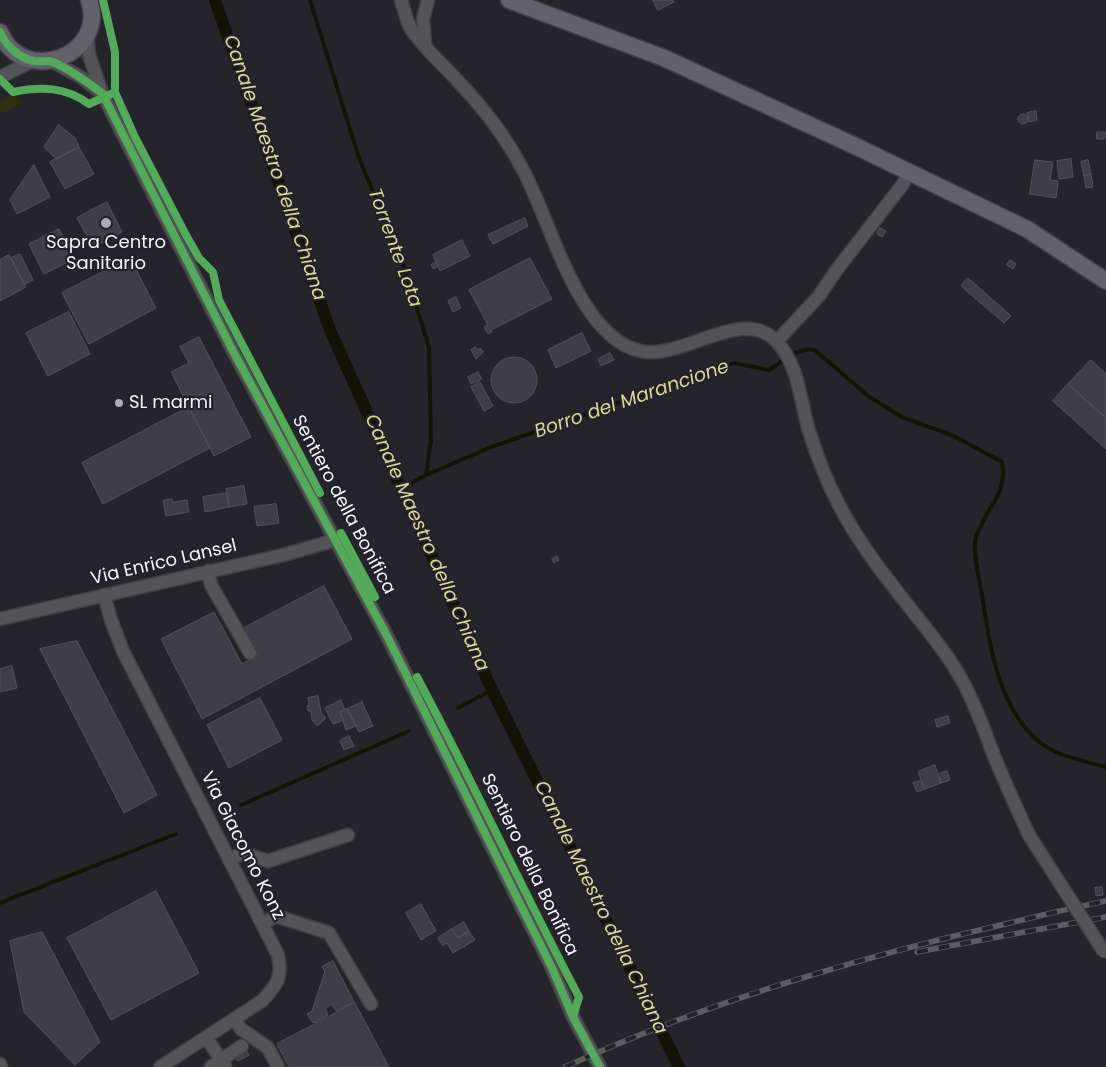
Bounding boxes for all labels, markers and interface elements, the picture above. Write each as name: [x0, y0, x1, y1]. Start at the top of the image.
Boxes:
water label: Canale Maestro della Chiana: [218, 32, 330, 304]
water label: Torrente Lota: [362, 185, 426, 311]
marker: Sapra Centro Sanitario: [99, 216, 113, 230]
place label: Sapra Centro Sanitario: [46, 232, 166, 274]
water label: Borro del Marancione: [532, 356, 732, 444]
place label: SL marmi: [129, 392, 213, 414]
marker: SL marmi: [113, 397, 125, 409]
water label: Canale Maestro della Chiana: [359, 411, 493, 675]
street label: Sentiero della Bonifica: [287, 412, 399, 598]
street label: Via Enrico Lansel: [89, 536, 239, 590]
street label: Via Giacomo Konz: [195, 768, 289, 924]
street label: Sentiero della Bonifica: [476, 771, 582, 959]
water label: Canale Maestro della Chiana: [529, 778, 671, 1038]

